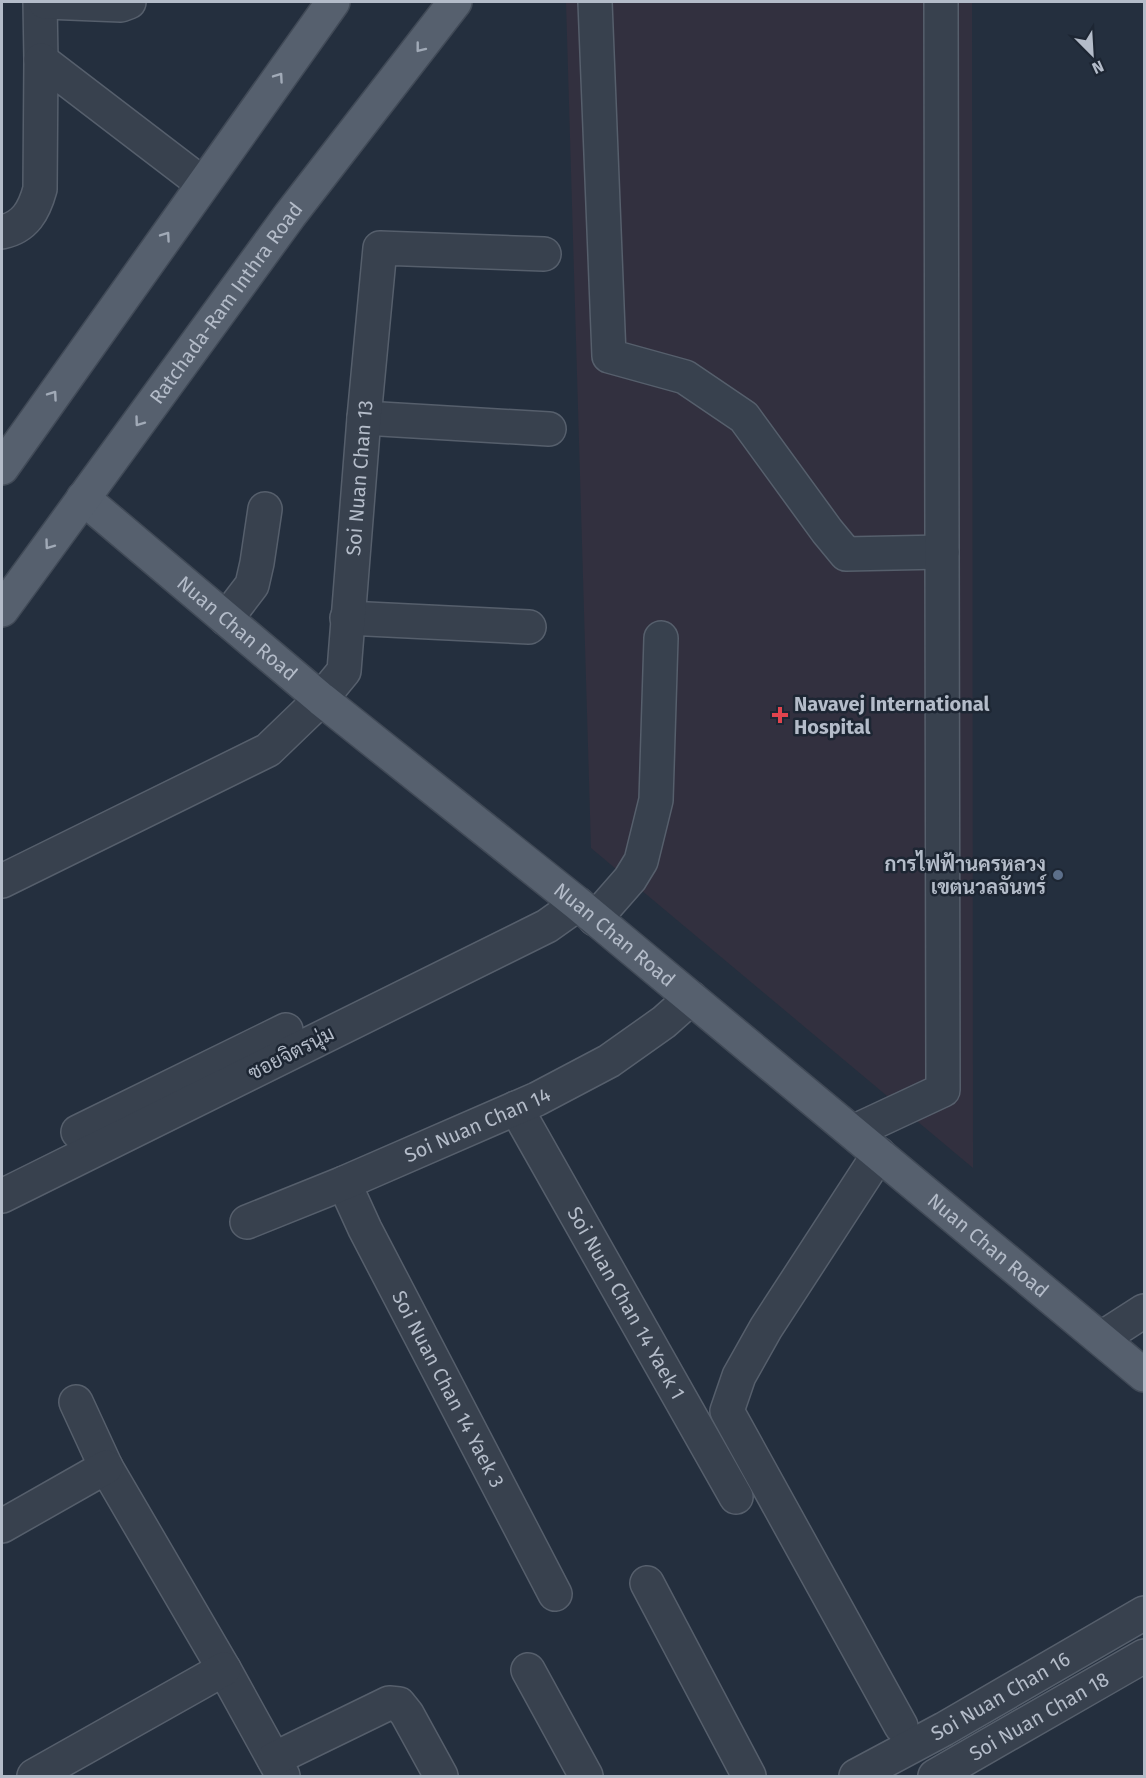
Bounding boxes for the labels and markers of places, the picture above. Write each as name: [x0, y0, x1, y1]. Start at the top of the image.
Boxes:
place label: Navavej International Hospital: [794, 692, 990, 739]
marker: Navavej International Hospital: [771, 706, 789, 724]
place label: การไฟฟ้านครหลวง เขตนวลจันทร์: [884, 850, 1047, 899]
marker: การไฟฟ้านครหลวง เขตนวลจันทร์: [1051, 868, 1065, 882]

